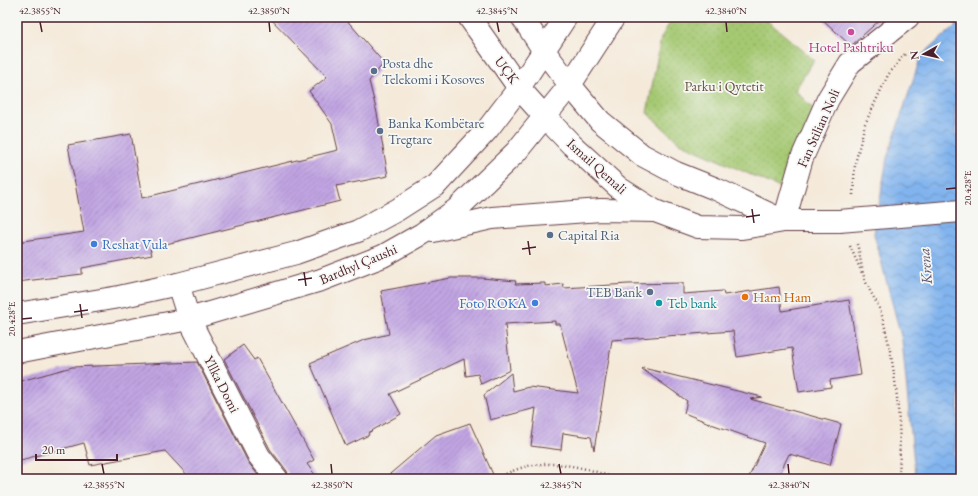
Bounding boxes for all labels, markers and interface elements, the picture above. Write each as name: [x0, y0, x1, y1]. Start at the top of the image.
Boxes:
text: 42.3855°N: [19, 4, 61, 17]
text: 42.3850°N: [248, 4, 290, 17]
text: 42.3845°N: [476, 4, 518, 17]
text: 42.3840°N: [705, 4, 747, 17]
marker: Hotel Pashtriku: [846, 27, 856, 37]
north arrow: [904, 34, 944, 74]
place label: Hotel Pashtriku: [808, 38, 894, 56]
text: N: [907, 50, 922, 61]
street label: UÇK: [491, 53, 523, 88]
place label: Posta dhe Telekomi i Kosoves: [382, 54, 485, 88]
marker: Posta dhe Telekomi i Kosoves: [369, 66, 379, 76]
park label: Parku i Qytetit: [684, 77, 764, 95]
street label: Fan Stilian Noli: [793, 85, 844, 170]
place label: Banka Kombëtare Tregtare: [388, 114, 485, 148]
marker: Banka Kombëtare Tregtare: [375, 126, 385, 136]
street label: Ismail Qemali: [563, 134, 631, 198]
text: 20.428°E: [961, 170, 974, 205]
place label: Capital Ria: [558, 226, 620, 244]
marker: Capital Ria: [545, 230, 555, 240]
place label: Reshat Vula: [102, 235, 168, 253]
marker: Reshat Vula: [89, 239, 99, 249]
street label: Bardhyl Çaushi: [316, 239, 400, 288]
water label: Krena: [914, 247, 936, 286]
place label: TEB Bank: [586, 283, 642, 301]
marker: TEB Bank: [645, 287, 655, 297]
place label: Ham Ham: [753, 288, 812, 306]
marker: Ham Ham: [740, 292, 750, 302]
place label: Foto ROKA: [459, 294, 527, 312]
place label: Teb bank: [667, 294, 717, 312]
marker: Foto ROKA: [530, 298, 540, 308]
marker: Teb bank: [654, 298, 664, 308]
text: 20.428°E: [5, 301, 18, 336]
street label: Yllka Domi: [200, 352, 244, 416]
scale bar: [36, 436, 117, 462]
text: 20 m: [42, 442, 66, 458]
text: 42.3855°N: [83, 478, 125, 491]
text: 42.3850°N: [311, 478, 353, 491]
text: 42.3845°N: [540, 478, 582, 491]
text: 42.3840°N: [768, 478, 810, 491]

